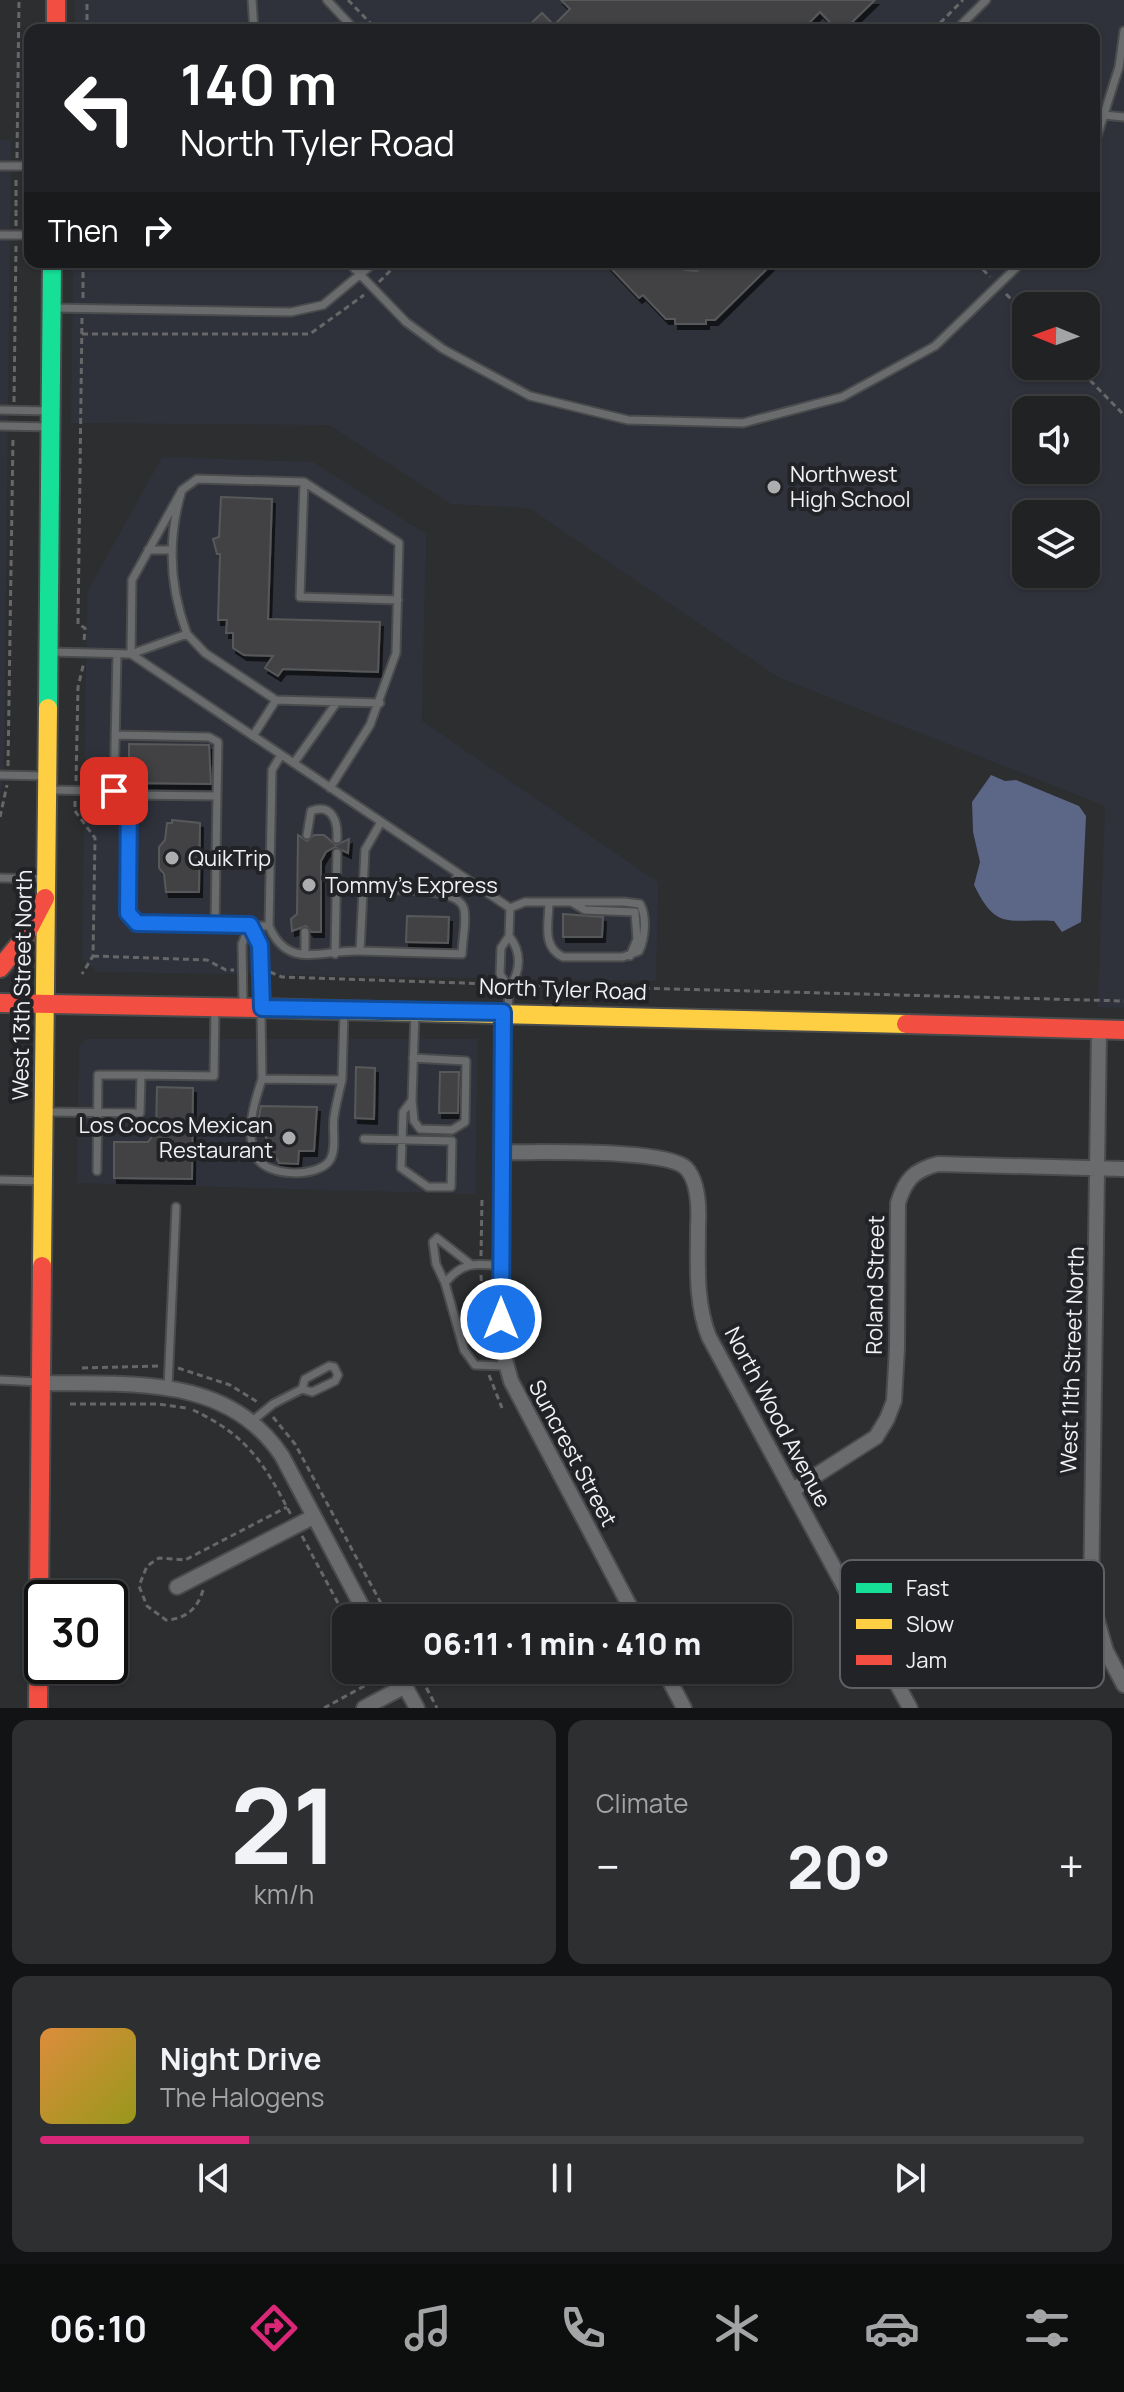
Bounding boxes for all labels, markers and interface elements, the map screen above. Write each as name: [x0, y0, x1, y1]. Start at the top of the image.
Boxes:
text: 140 m: [180, 45, 337, 122]
icon: left: [48, 56, 152, 160]
text: North Tyler Road: [180, 118, 455, 167]
icon: right: [135, 208, 179, 252]
text: Then: [48, 210, 119, 251]
north arrow: [1012, 292, 1100, 380]
map controls: [1012, 292, 1100, 588]
button: sound: [1012, 396, 1100, 484]
place label: Northwest High School: [790, 459, 911, 514]
marker: Northwest High School: [765, 478, 783, 496]
button: layers: [1012, 500, 1100, 588]
pin: [80, 757, 148, 825]
icon: arrive: [92, 769, 136, 813]
place label: QuikTrip: [188, 843, 271, 873]
marker: QuikTrip: [163, 849, 181, 867]
street label: West 13th Street North: [5, 869, 39, 1101]
place label: Tommy's Express: [325, 870, 498, 900]
marker: Tommy's Express: [300, 876, 318, 894]
street label: North Tyler Road: [479, 971, 647, 1007]
place label: Los Cocos Mexican Restaurant: [78, 1110, 273, 1165]
marker: Los Cocos Mexican Restaurant: [280, 1129, 298, 1147]
street label: Roland Street: [859, 1215, 891, 1355]
street label: West 11th Street North: [1053, 1246, 1091, 1474]
position arrow: [459, 1277, 543, 1361]
street label: North Wood Avenue: [718, 1322, 838, 1513]
street label: Suncrest Street: [522, 1375, 624, 1532]
legend: [840, 1560, 1104, 1688]
text: Fast: [906, 1573, 949, 1603]
speed limit sign: 30: [24, 1580, 128, 1684]
text: Slow: [906, 1609, 954, 1639]
text: 06:11 · 1 min · 410 m: [423, 1623, 701, 1664]
text: Jam: [906, 1645, 947, 1675]
text: 21: [230, 1753, 338, 1895]
text: Climate: [596, 1785, 688, 1821]
text: 20°: [787, 1825, 891, 1907]
text: −: [596, 1836, 620, 1896]
text: +: [1059, 1836, 1084, 1896]
text: km/h: [254, 1876, 314, 1912]
text: Night Drive: [160, 2038, 322, 2079]
text: The Halogens: [160, 2079, 324, 2115]
icon: previous: [192, 2156, 236, 2200]
icon: pause: [540, 2156, 584, 2200]
icon: next: [888, 2156, 932, 2200]
icon: directions: [246, 2300, 302, 2356]
icon: music: [400, 2300, 456, 2356]
icon: phone: [555, 2300, 611, 2356]
icon: climate: [709, 2300, 765, 2356]
icon: car: [864, 2300, 920, 2356]
icon: filters: [1019, 2300, 1075, 2356]
text: 06:10: [49, 2304, 147, 2353]

